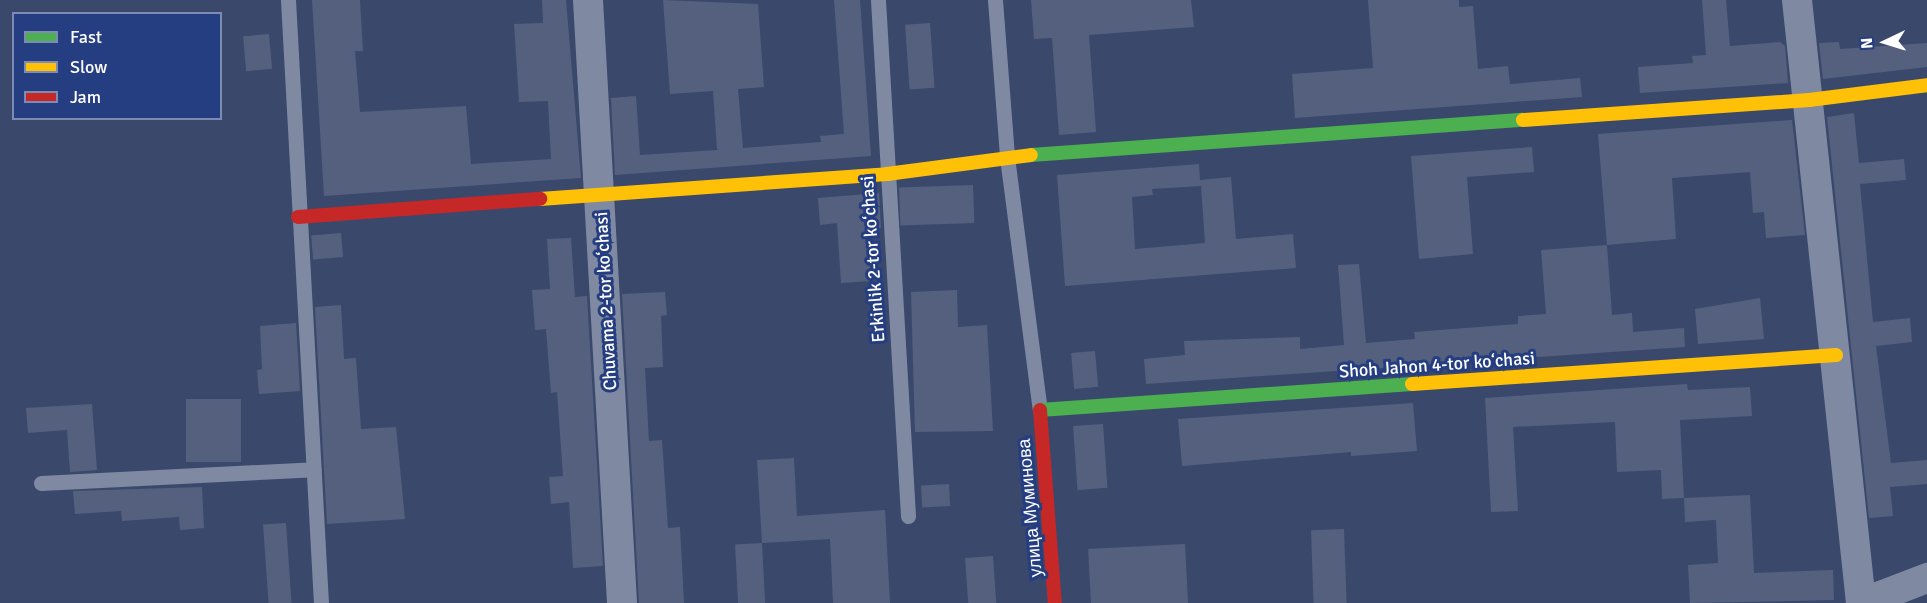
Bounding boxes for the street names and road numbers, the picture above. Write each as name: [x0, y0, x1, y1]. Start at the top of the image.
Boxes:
street label: Erkinlik 2-tor koʻchasi: [856, 175, 890, 343]
street label: Chuvama 2-tor koʻchasi: [591, 211, 621, 391]
street label: Shoh Jahon 4-tor koʻchasi: [1338, 347, 1536, 383]
street label: улица Муминова: [1013, 438, 1047, 578]

